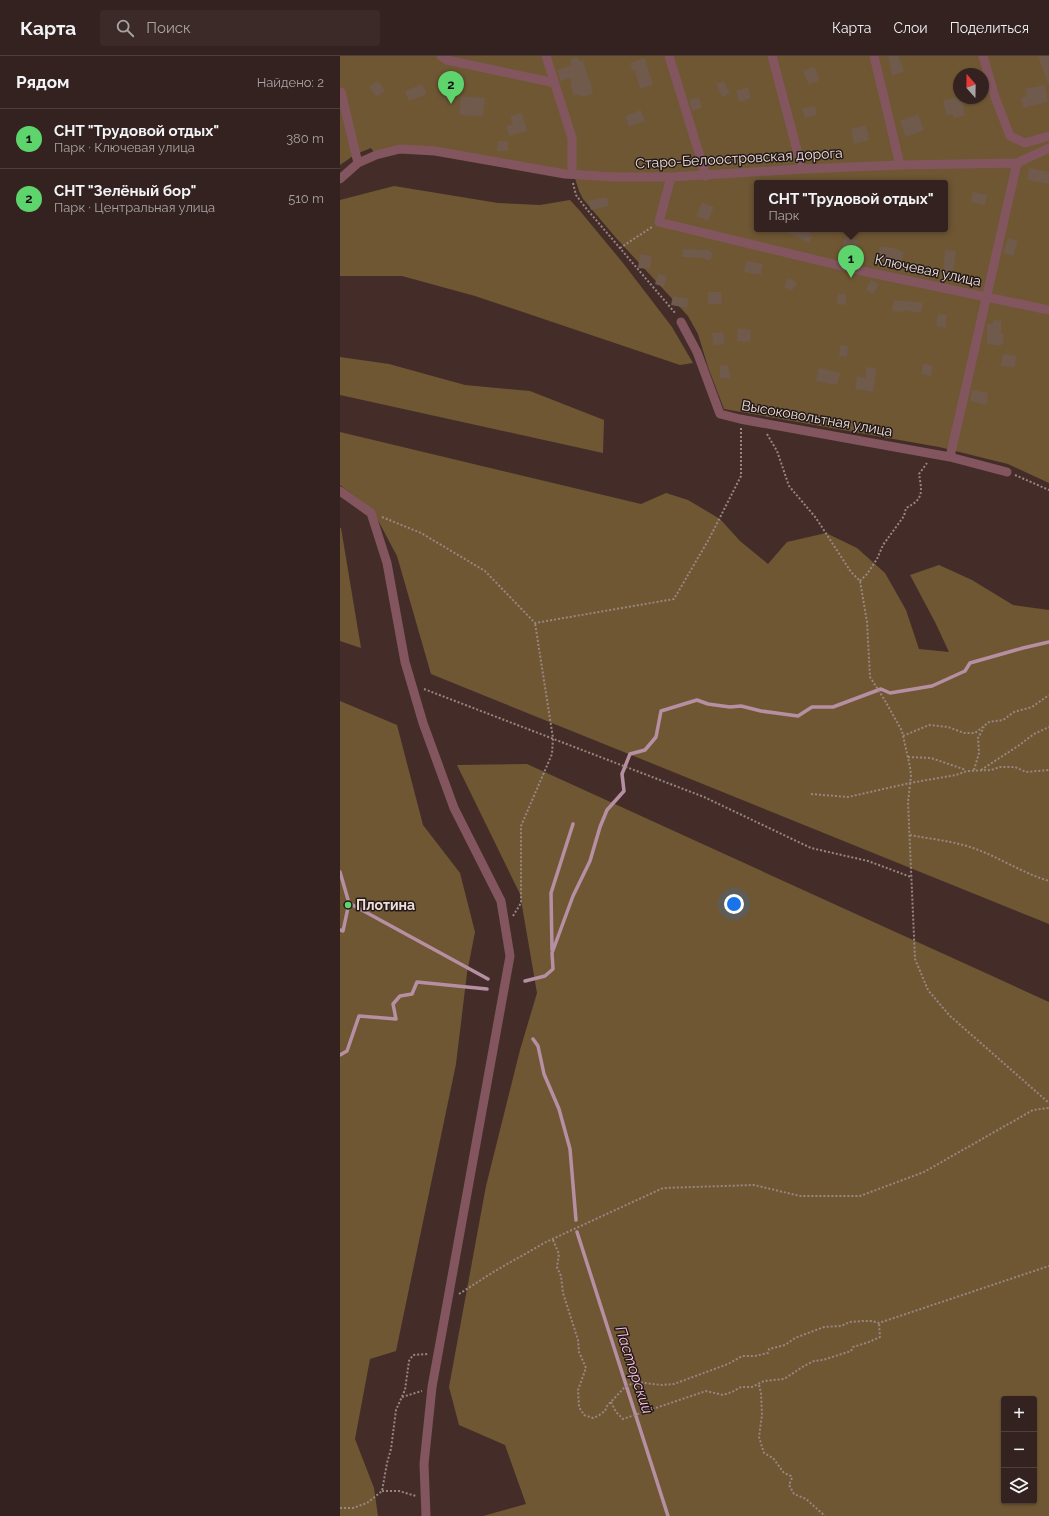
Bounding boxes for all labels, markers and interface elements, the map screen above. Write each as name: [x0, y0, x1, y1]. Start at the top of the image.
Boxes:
search box: [100, 10, 380, 46]
text: Карта: [20, 17, 76, 39]
icon: search: [114, 17, 136, 39]
text: Поиск: [146, 19, 191, 37]
text: Карта: [832, 20, 871, 36]
text: Слои: [893, 20, 928, 36]
text: Поделиться: [950, 20, 1029, 36]
north arrow: [953, 68, 989, 104]
pin: 2: [438, 71, 464, 104]
text: Рядом: [16, 72, 69, 92]
text: Найдено: 2: [257, 75, 324, 90]
text: СНТ "Трудовой отдых": [54, 122, 219, 140]
text: 1: [26, 131, 32, 146]
text: 380 m: [286, 131, 324, 146]
text: Парк · Ключевая улица: [54, 140, 195, 155]
street label: Старо-Белоостровская дорога: [635, 145, 843, 171]
popup: [754, 180, 948, 232]
text: СНТ "Зелёный бор": [54, 182, 196, 200]
text: СНТ "Трудовой отдых": [768, 190, 934, 208]
text: 2: [25, 191, 33, 206]
text: 510 m: [288, 191, 324, 206]
text: Парк · Центральная улица: [54, 200, 215, 215]
text: Парк: [768, 208, 800, 223]
pin: 1: [838, 245, 864, 278]
street label: Ключевая улица: [873, 251, 983, 289]
street label: Высоковольтная улица: [740, 397, 894, 439]
your location: [724, 894, 744, 914]
place label: Плотина: [356, 897, 415, 913]
marker: Плотина: [343, 900, 353, 910]
water label: Пасторский: [611, 1324, 657, 1417]
map controls: [1001, 1396, 1037, 1504]
button: +: [1001, 1396, 1037, 1432]
button: −: [1001, 1432, 1037, 1468]
button: layers: [1001, 1468, 1037, 1504]

